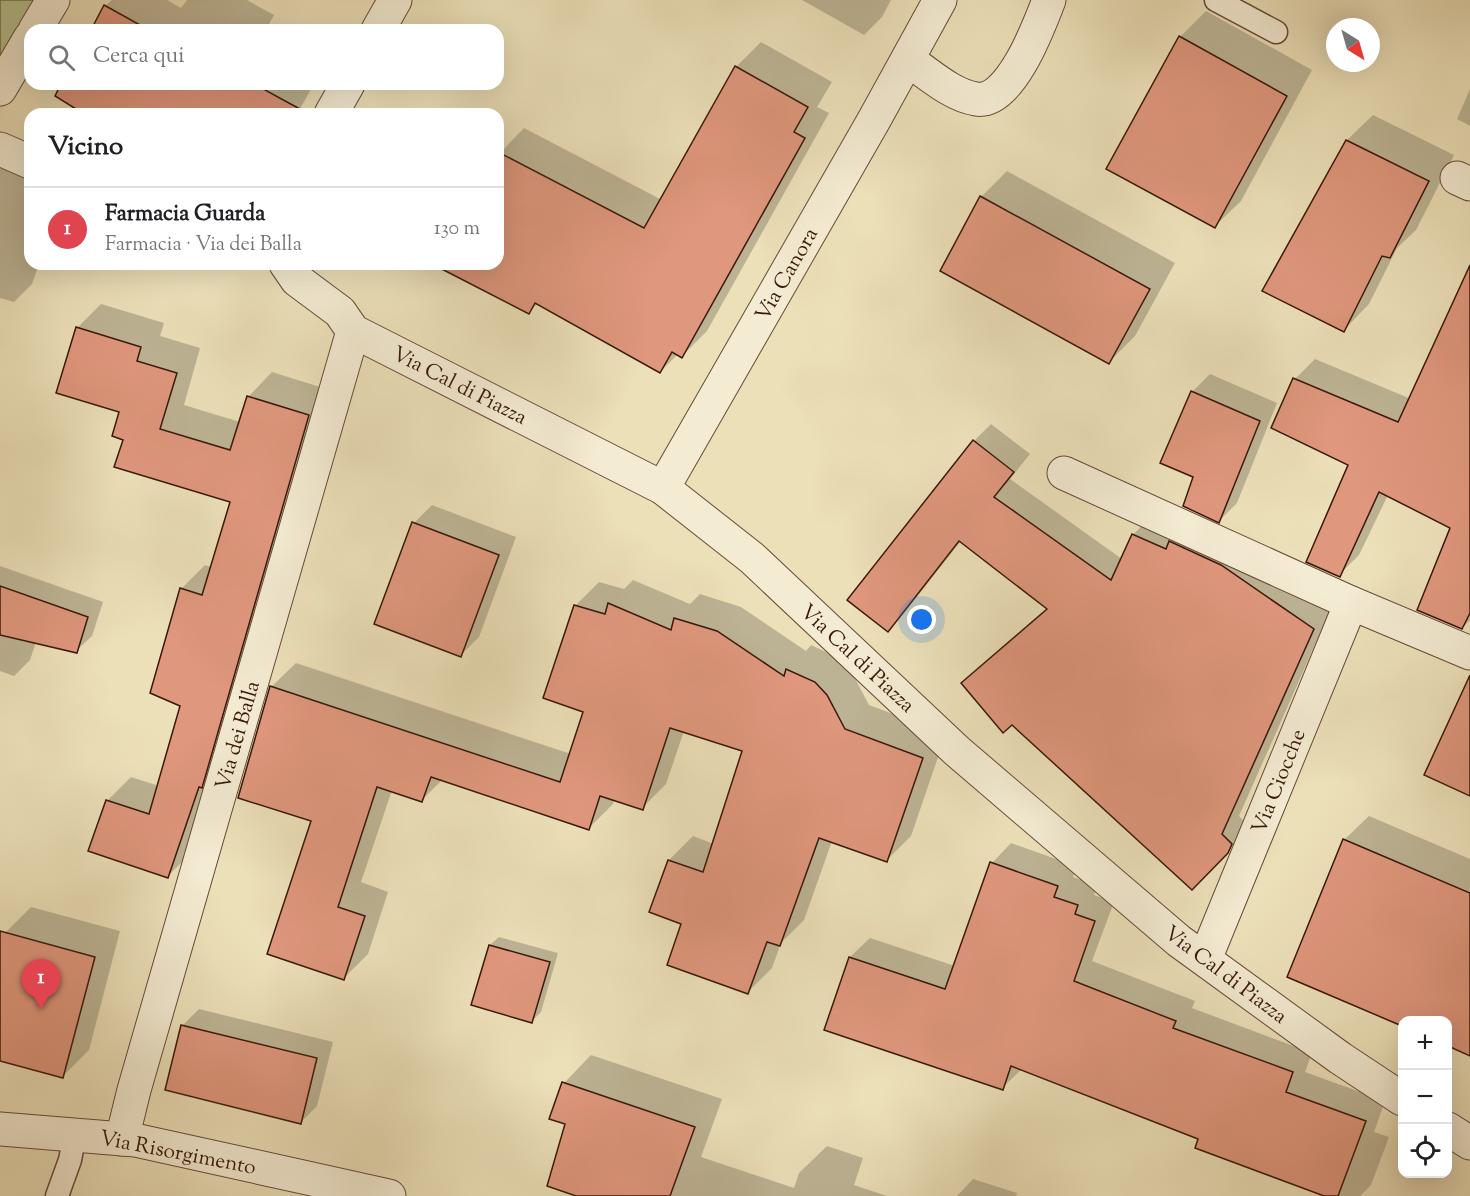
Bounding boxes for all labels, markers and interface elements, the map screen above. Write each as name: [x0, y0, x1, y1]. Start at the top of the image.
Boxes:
north arrow: [1326, 18, 1380, 72]
search box: [24, 24, 504, 90]
icon: search: [45, 41, 78, 74]
text: Cerca qui: [93, 41, 184, 73]
text: Vicino: [48, 129, 123, 166]
text: Farmacia Guarda: [105, 199, 265, 231]
text: 1: [64, 215, 71, 244]
text: 130 m: [434, 215, 480, 244]
street label: Via Canora: [749, 222, 827, 327]
text: Farmacia · Via dei Balla: [105, 231, 302, 260]
street label: Via Cal di Piazza: [387, 340, 532, 434]
street label: Via Cal di Piazza: [792, 598, 921, 721]
your location: [907, 605, 936, 634]
street label: Via dei Balla: [209, 677, 269, 794]
street label: Via Ciocche: [1245, 725, 1314, 839]
street label: Via Cal di Piazza: [1157, 919, 1293, 1032]
pin: 1: [22, 960, 60, 1009]
map controls: [1398, 1016, 1452, 1178]
button: +: [1398, 1016, 1452, 1070]
button: −: [1398, 1070, 1452, 1124]
street label: Via Risorgimento: [97, 1124, 258, 1184]
button: locate: [1398, 1124, 1452, 1178]

